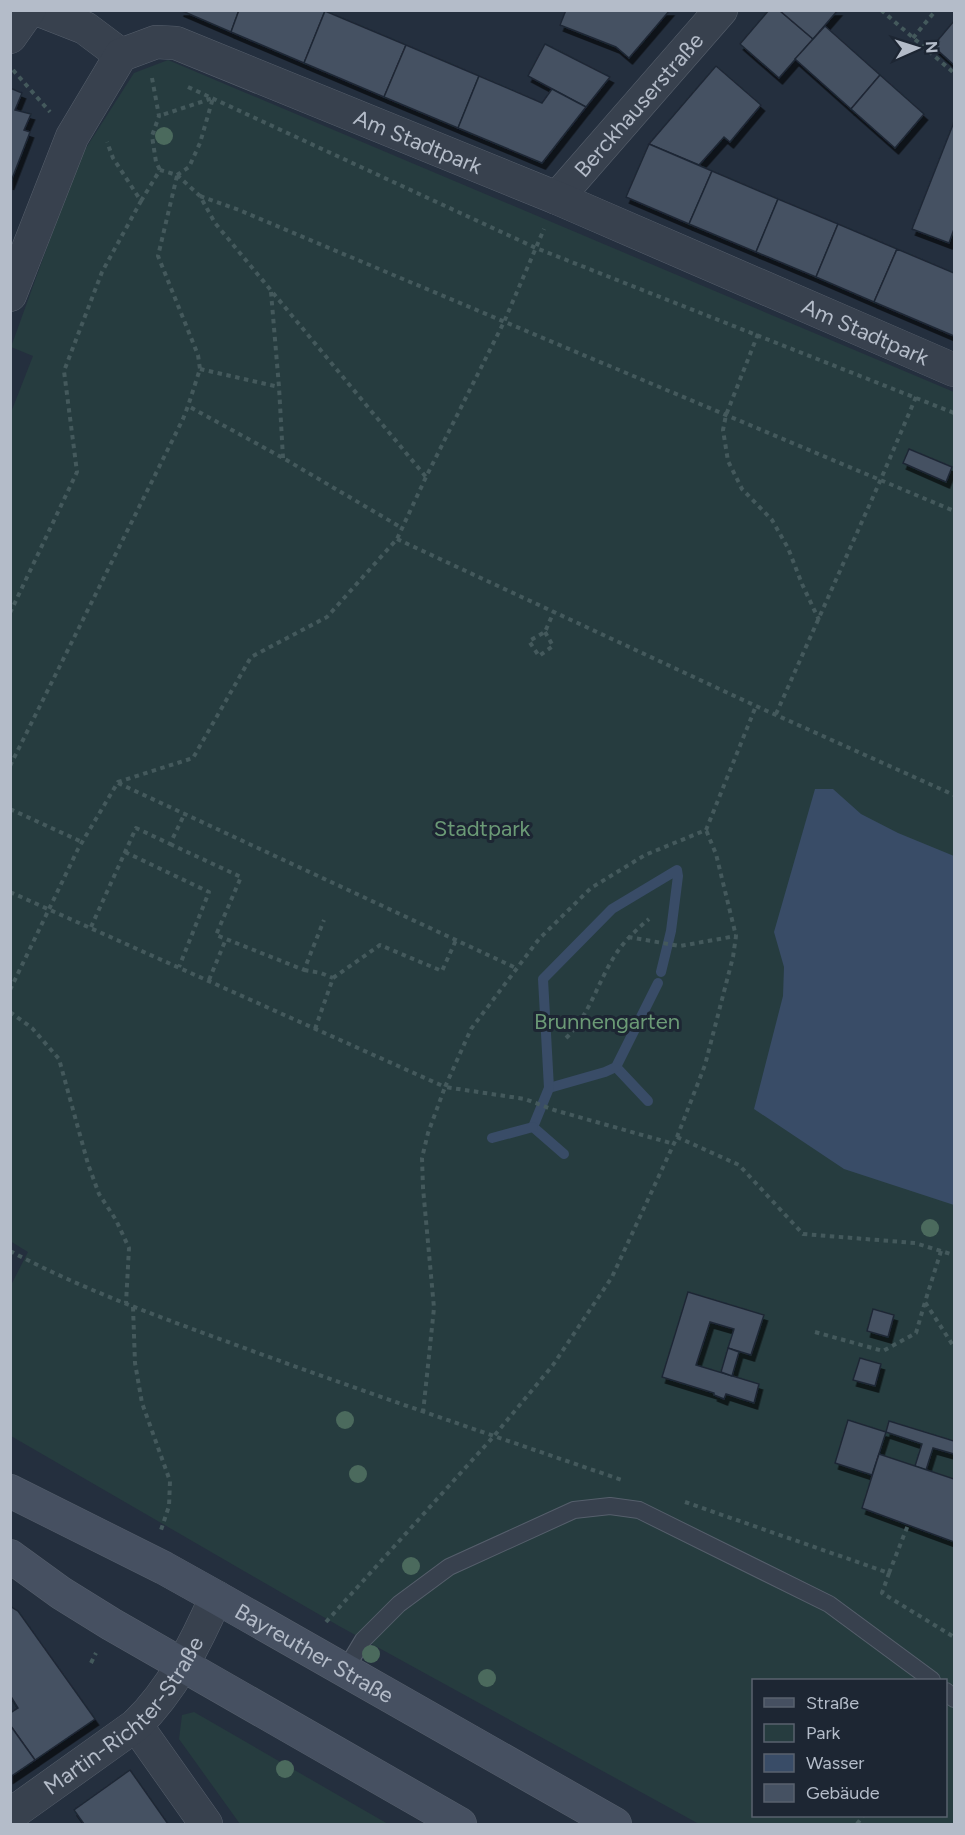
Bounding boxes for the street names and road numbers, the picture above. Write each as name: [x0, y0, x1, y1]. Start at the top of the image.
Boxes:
street label: Berckhauserstraße: [569, 27, 709, 183]
street label: Am Stadtpark: [350, 104, 486, 180]
street label: Am Stadtpark: [798, 293, 933, 372]
street label: Bayreuther Straße: [230, 1598, 398, 1709]
street label: Martin-Richter-Straße: [39, 1632, 209, 1801]

